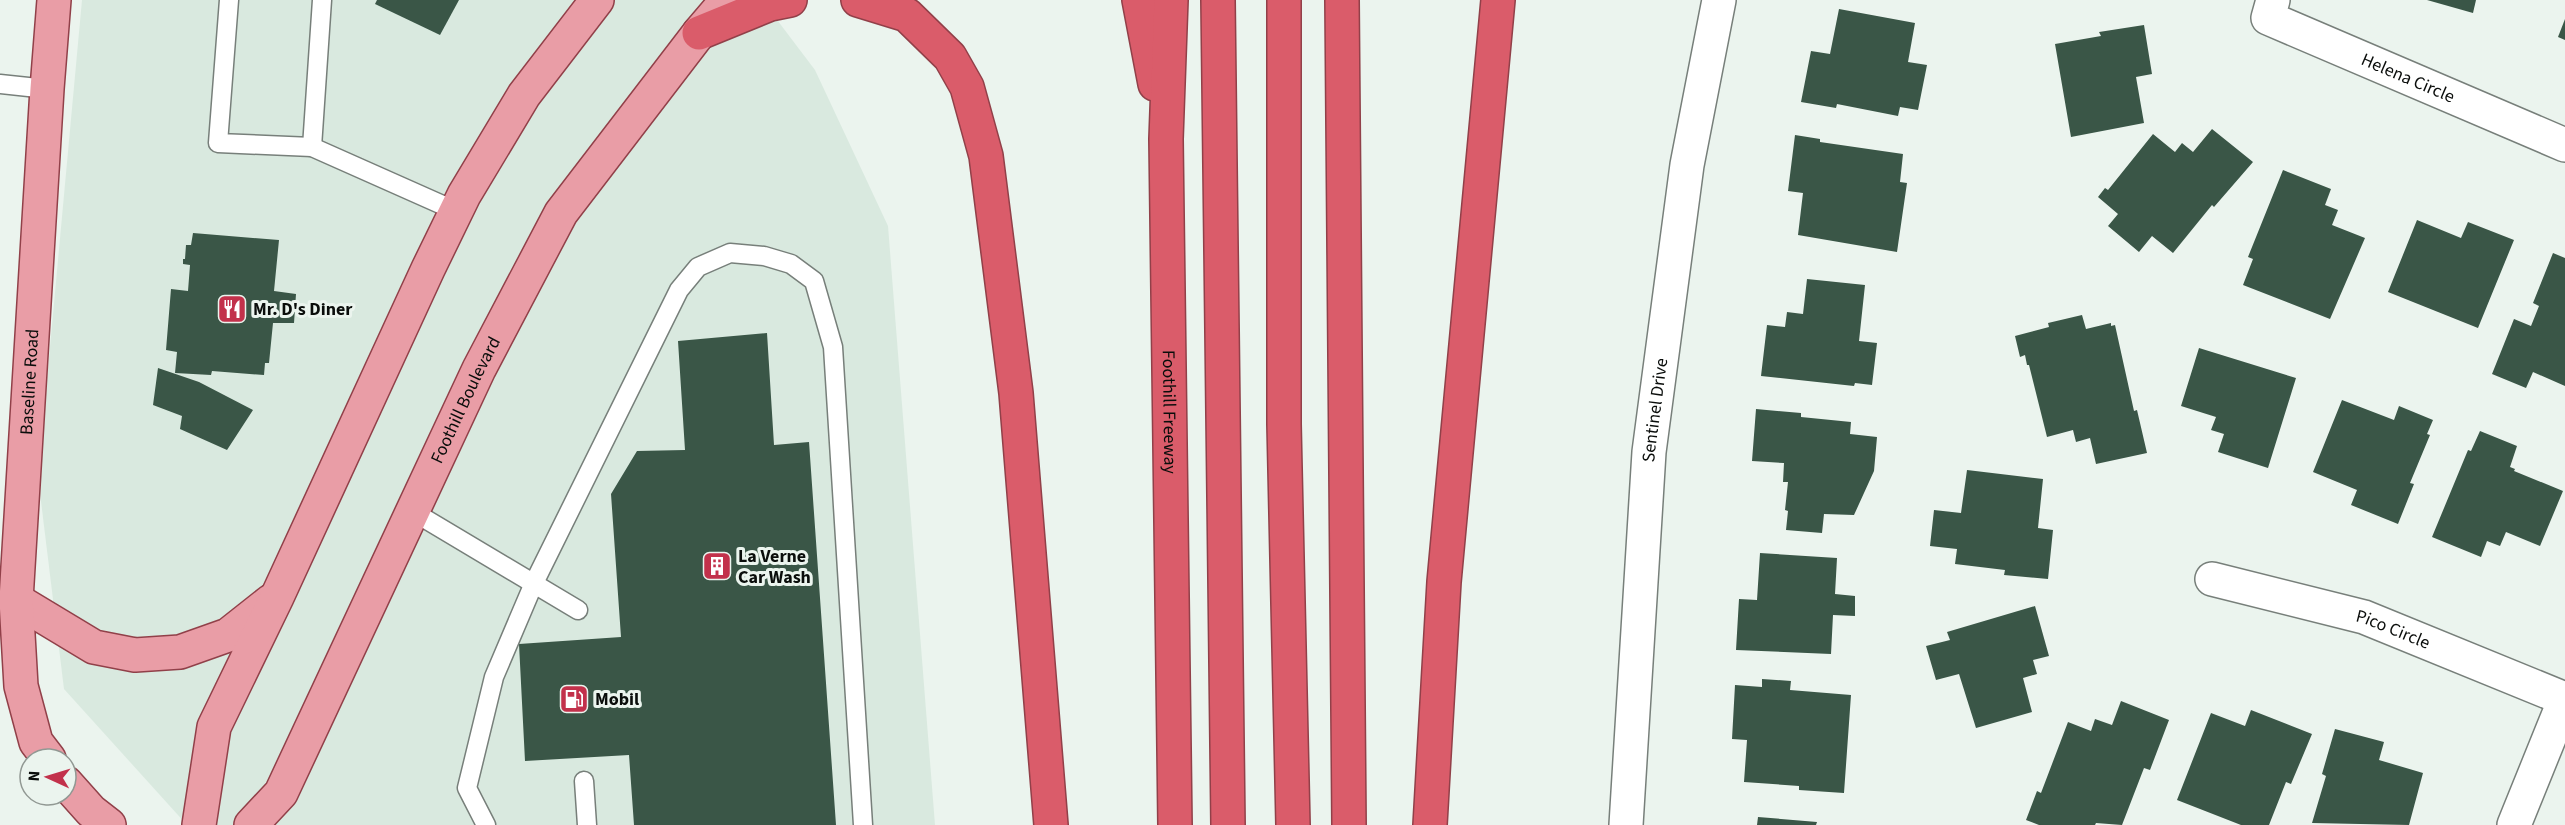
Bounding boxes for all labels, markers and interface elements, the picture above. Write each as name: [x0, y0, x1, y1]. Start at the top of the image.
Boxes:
street label: Helena Circle: [2357, 47, 2459, 109]
restaurant icon: Mr. D's Diner: [216, 293, 248, 325]
place label: Mr. D's Diner: [253, 297, 353, 322]
street label: Baseline Road: [14, 328, 45, 436]
street label: Foothill Boulevard: [424, 332, 506, 467]
street label: Foothill Freeway: [1156, 350, 1183, 475]
street label: Sentinel Drive: [1636, 356, 1674, 463]
place label: La Verne Car Wash: [738, 544, 811, 590]
building icon: La Verne Car Wash: [701, 550, 733, 582]
street label: Pico Circle: [2353, 603, 2434, 655]
fuel station icon: Mobil: [558, 683, 590, 715]
place label: Mobil: [595, 687, 639, 712]
north arrow: [18, 747, 78, 807]
text: N: [23, 770, 45, 782]

